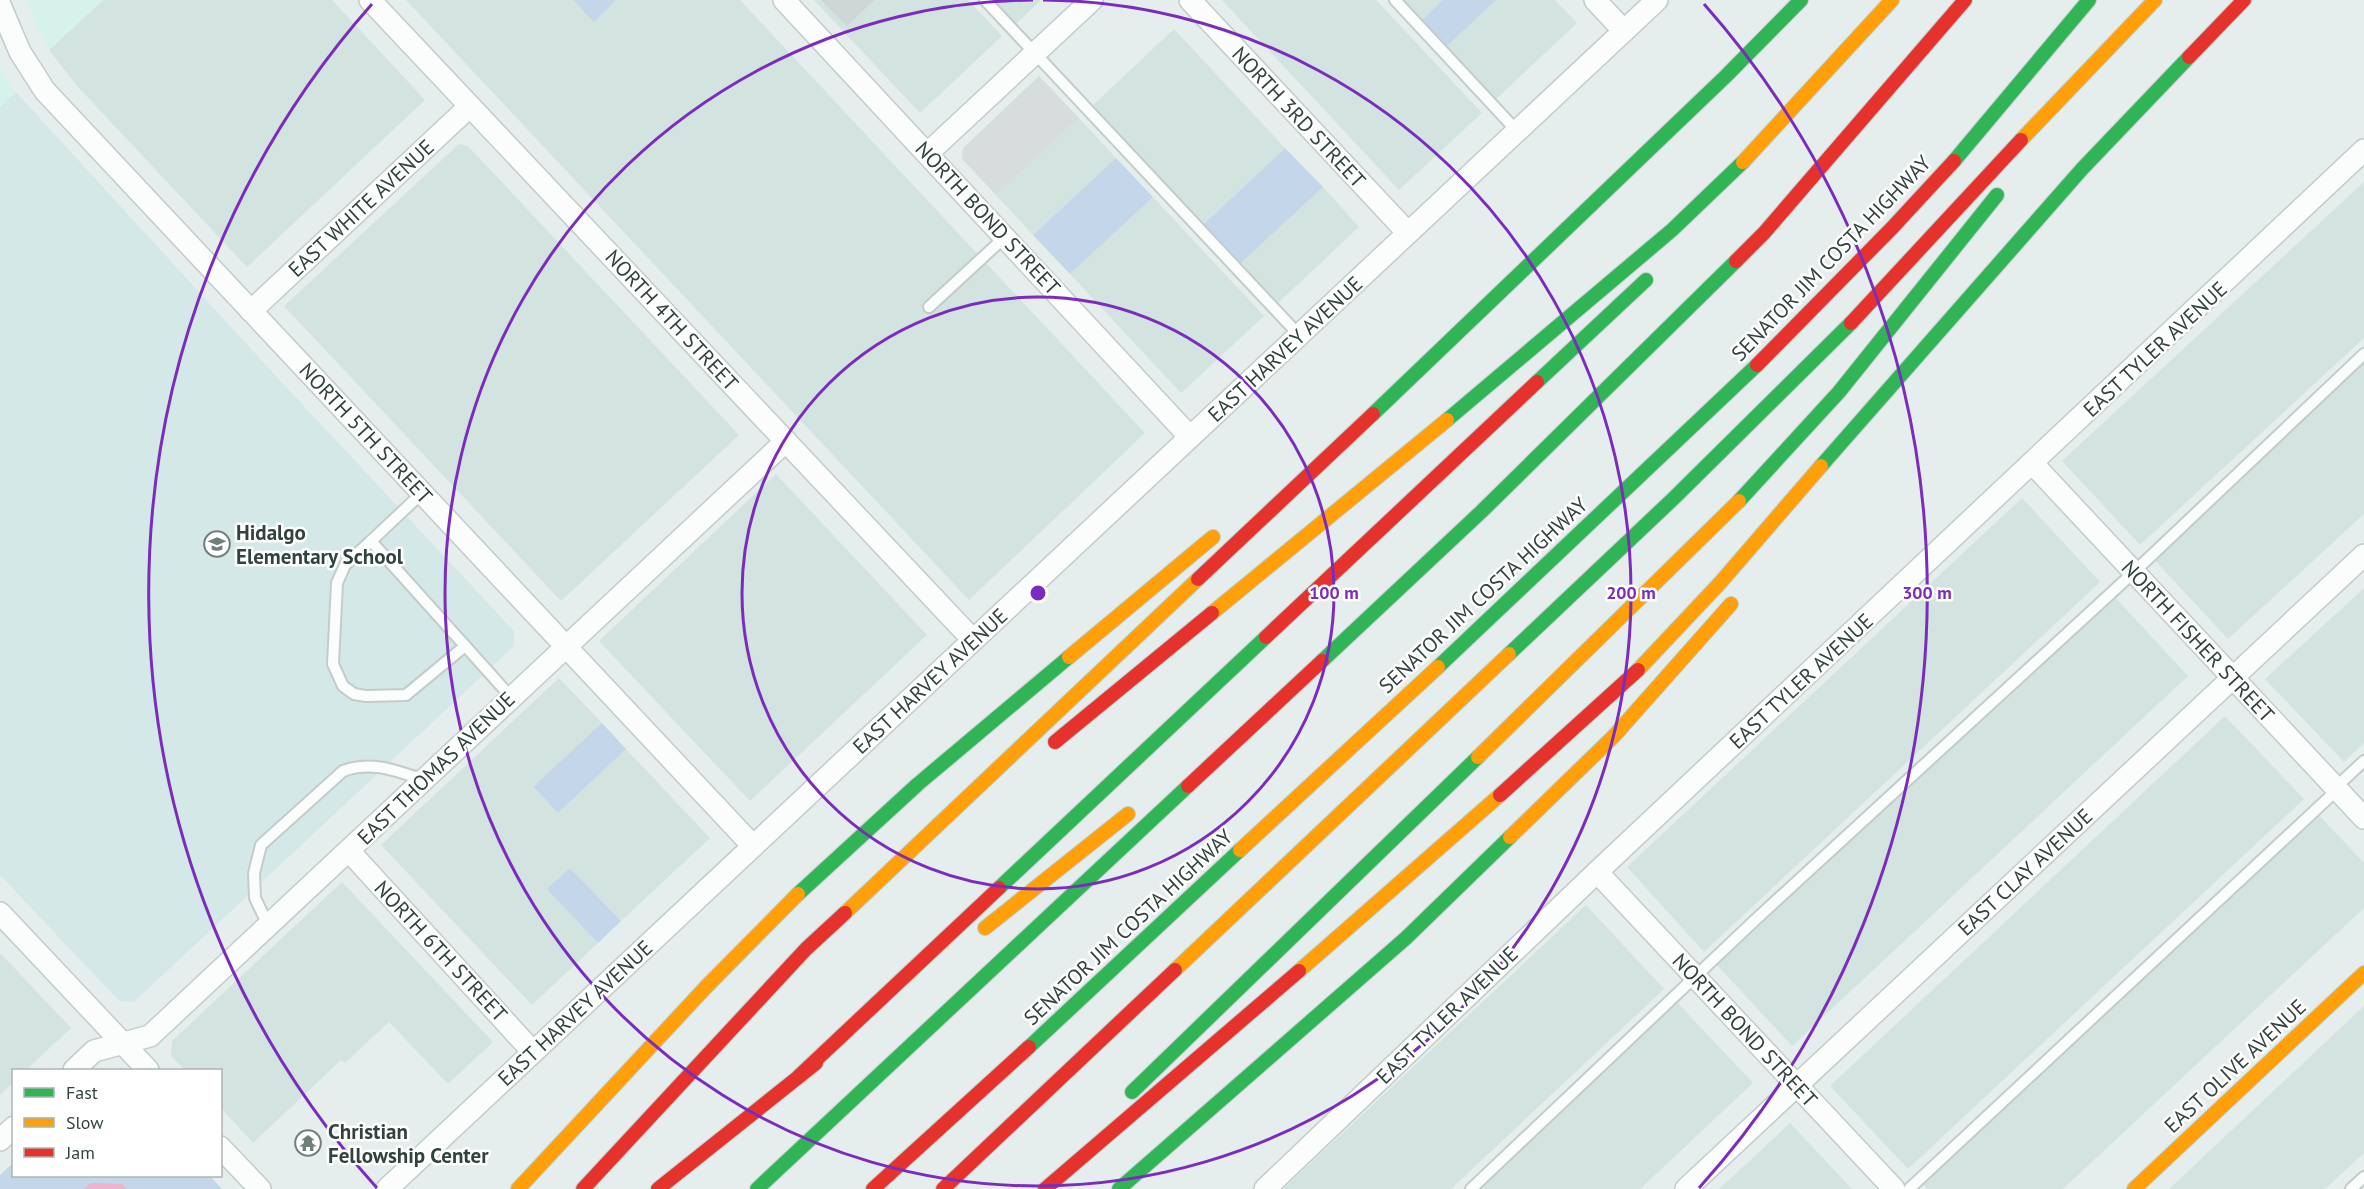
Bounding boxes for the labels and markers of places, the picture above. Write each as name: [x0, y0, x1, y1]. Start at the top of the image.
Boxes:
place label: Hidalgo Elementary School: [236, 519, 404, 570]
school or university icon: Hidalgo Elementary School: [202, 529, 232, 559]
centre of rings: [1028, 583, 1048, 603]
place label: Christian Fellowship Center: [328, 1118, 489, 1169]
temple icon: Christian Fellowship Center: [293, 1128, 323, 1158]

